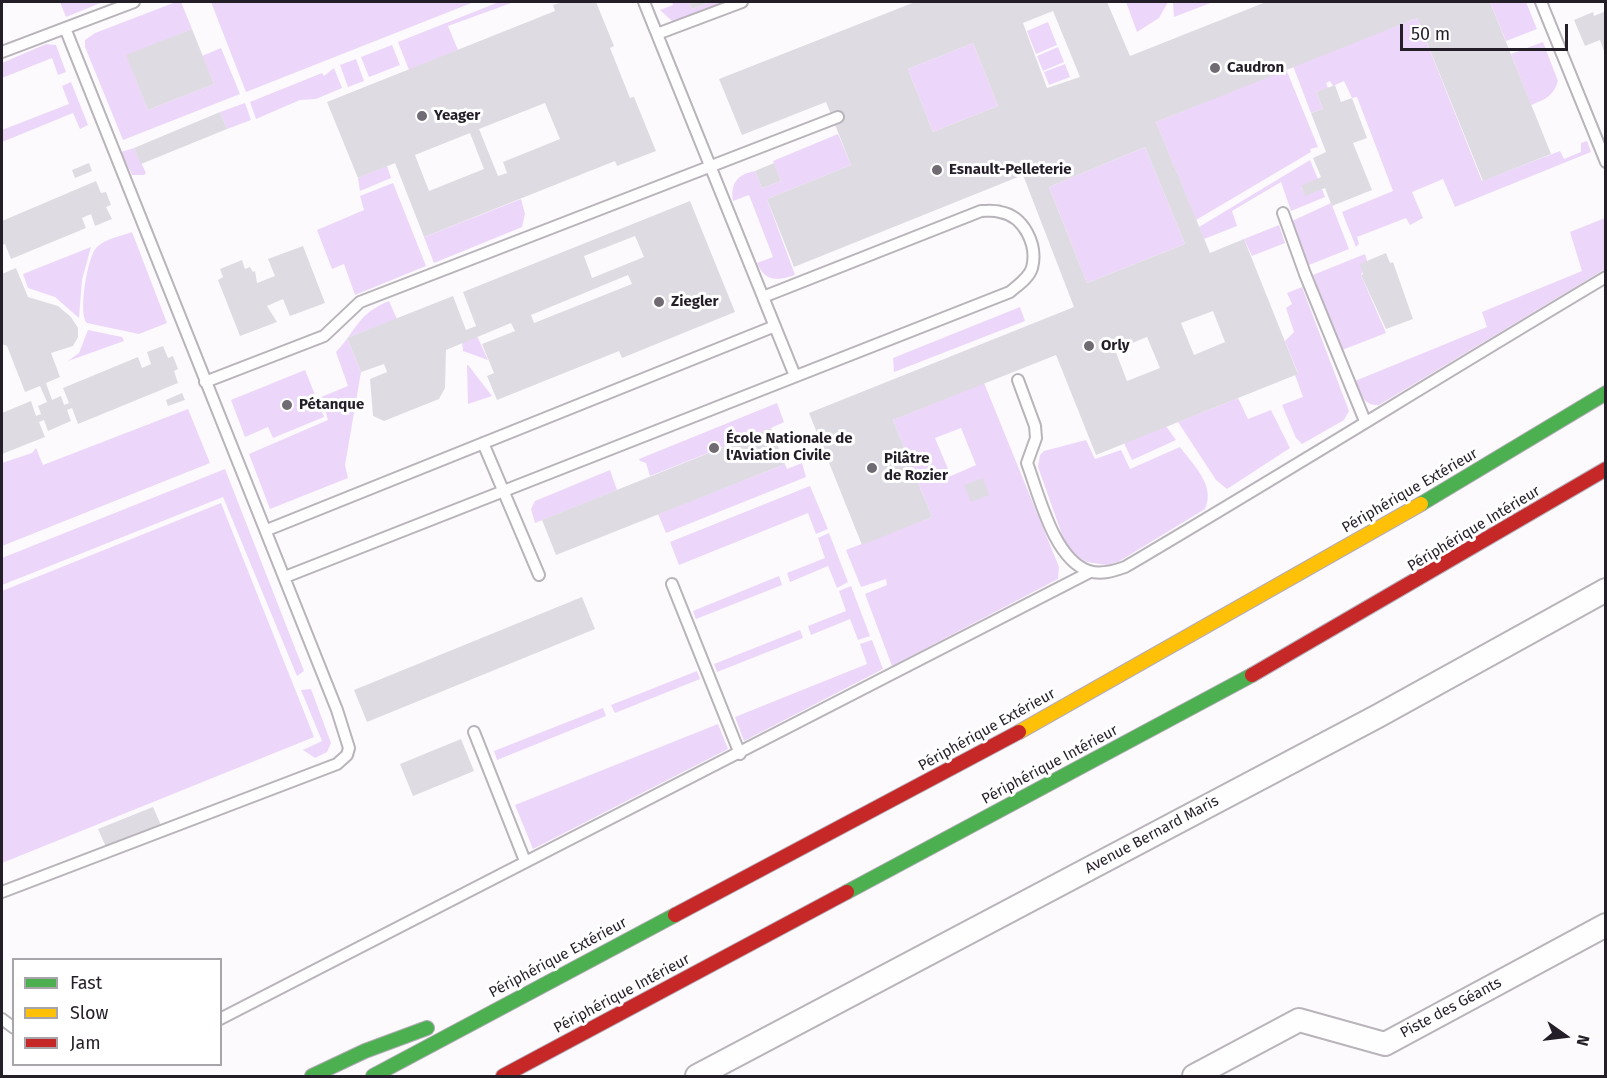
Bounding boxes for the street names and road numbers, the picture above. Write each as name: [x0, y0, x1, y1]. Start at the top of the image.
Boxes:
street label: Périphérique Extérieur: [1339, 445, 1481, 537]
street label: Périphérique Intérieur: [1404, 482, 1544, 576]
street label: Périphérique Extérieur: [915, 685, 1059, 775]
street label: Périphérique Intérieur: [979, 721, 1121, 809]
street label: Avenue Bernard Maris: [1082, 792, 1222, 878]
street label: Périphérique Extérieur: [486, 914, 630, 1002]
street label: Périphérique Intérieur: [551, 950, 693, 1038]
street label: Piste des Géants: [1397, 974, 1505, 1042]

